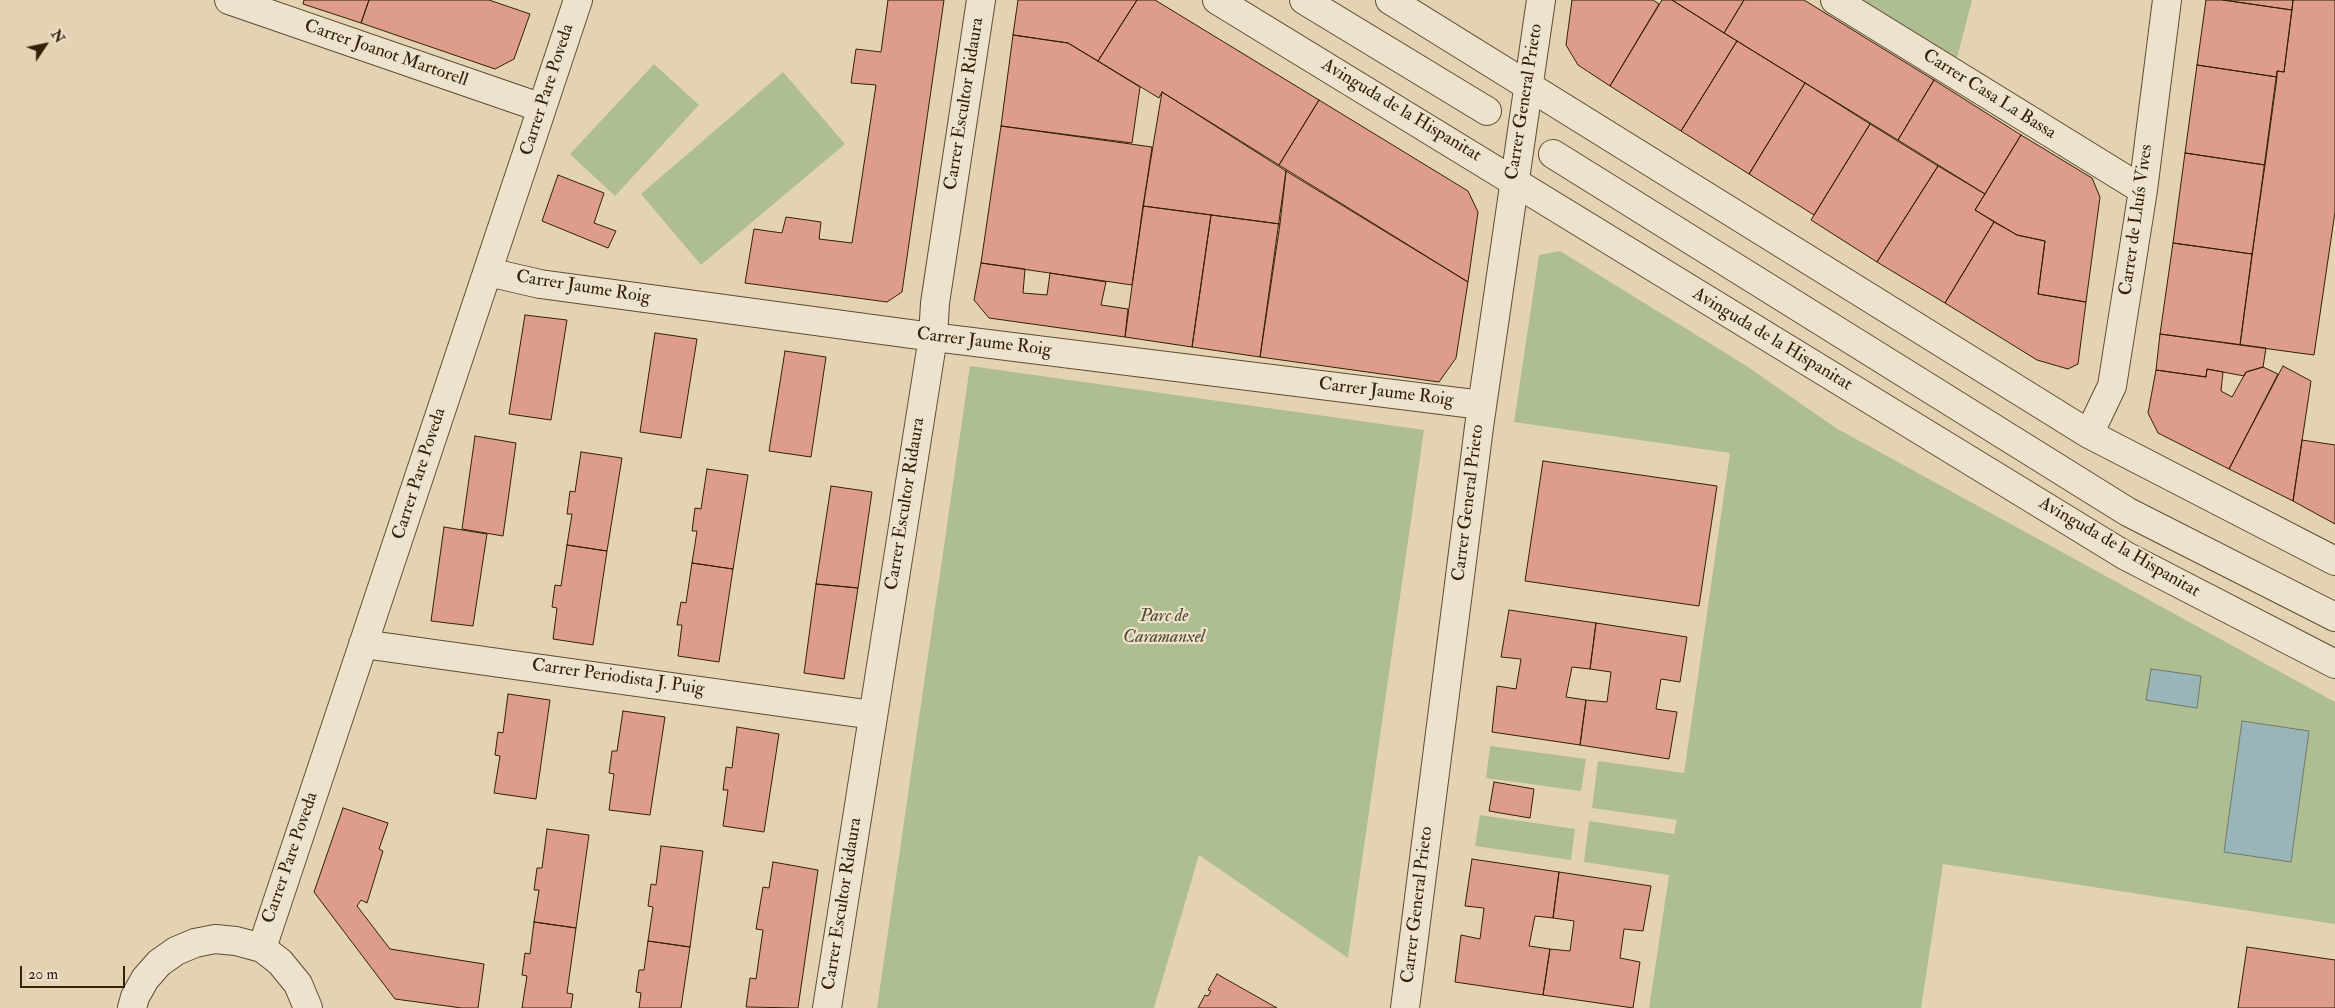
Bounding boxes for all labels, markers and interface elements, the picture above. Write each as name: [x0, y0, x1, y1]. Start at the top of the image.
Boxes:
street label: Carrer Joanot Martorell: [301, 16, 471, 92]
street label: Carrer Escultor Ridaura: [941, 16, 989, 192]
north arrow: [20, 20, 70, 70]
street label: Carrer Pare Poveda: [517, 21, 579, 159]
street label: Carrer General Prieto: [1502, 22, 1548, 182]
text: N: [47, 26, 68, 46]
street label: Carrer Casa La Bassa: [1918, 45, 2060, 145]
street label: Avinguda de la Hispanitat: [1317, 55, 1485, 167]
street label: Carrer de Lluís Vives: [2116, 143, 2158, 297]
street label: Carrer Jaume Roig: [514, 267, 652, 309]
street label: Avinguda de la Hispanitat: [1688, 284, 1856, 396]
street label: Carrer Jaume Roig: [915, 324, 1053, 362]
street label: Carrer Jaume Roig: [1317, 374, 1455, 412]
street label: Carrer Pare Poveda: [389, 405, 451, 543]
street label: Carrer Escultor Ridaura: [882, 416, 930, 592]
street label: Carrer General Prieto: [1449, 423, 1489, 583]
street label: Avinguda de la Hispanitat: [2035, 493, 2203, 603]
park label: Parc de Caramanxel: [1123, 606, 1205, 649]
street label: Carrer Periodista J. Puig: [530, 655, 706, 701]
street label: Carrer Pare Poveda: [258, 790, 324, 926]
street label: Carrer Escultor Ridaura: [819, 816, 867, 992]
street label: Carrer General Prieto: [1398, 825, 1438, 985]
scale bar: [22, 956, 128, 988]
text: 20 m: [28, 965, 58, 984]

